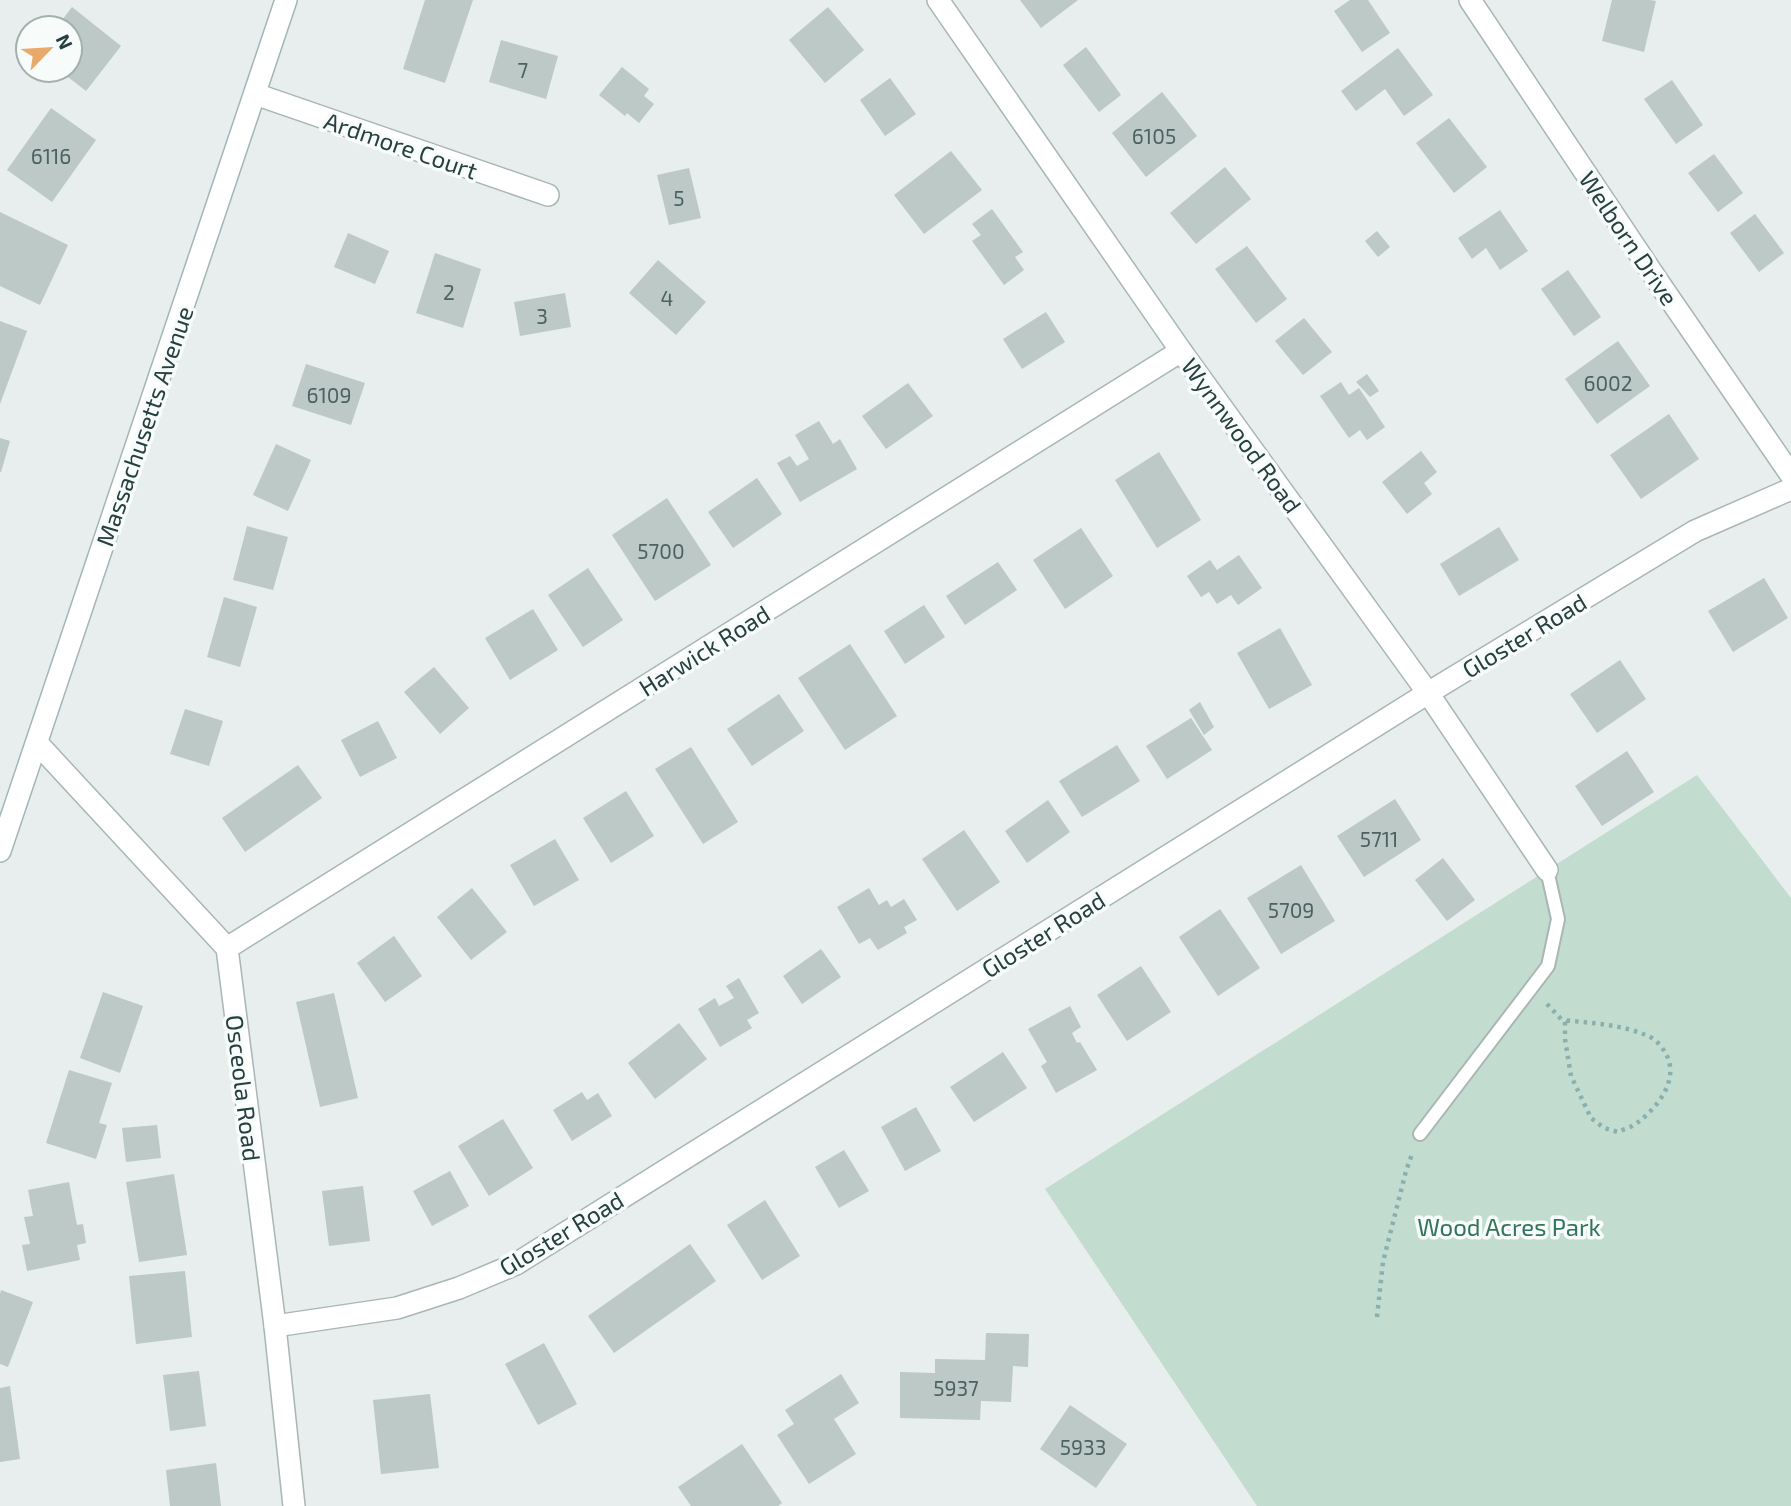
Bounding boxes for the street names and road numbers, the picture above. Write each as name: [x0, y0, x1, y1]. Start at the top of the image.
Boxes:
street label: Ardmore Court: [321, 105, 481, 185]
street label: Welborn Drive: [1573, 165, 1685, 311]
street label: Massachusetts Avenue: [89, 302, 199, 550]
street label: Wynnwood Road: [1176, 352, 1308, 518]
street label: Gloster Road: [1457, 587, 1591, 683]
street label: Harwick Road: [633, 598, 775, 702]
street label: Gloster Road: [976, 885, 1110, 983]
street label: Osceola Road: [221, 1013, 267, 1163]
street label: Gloster Road: [494, 1185, 628, 1281]

